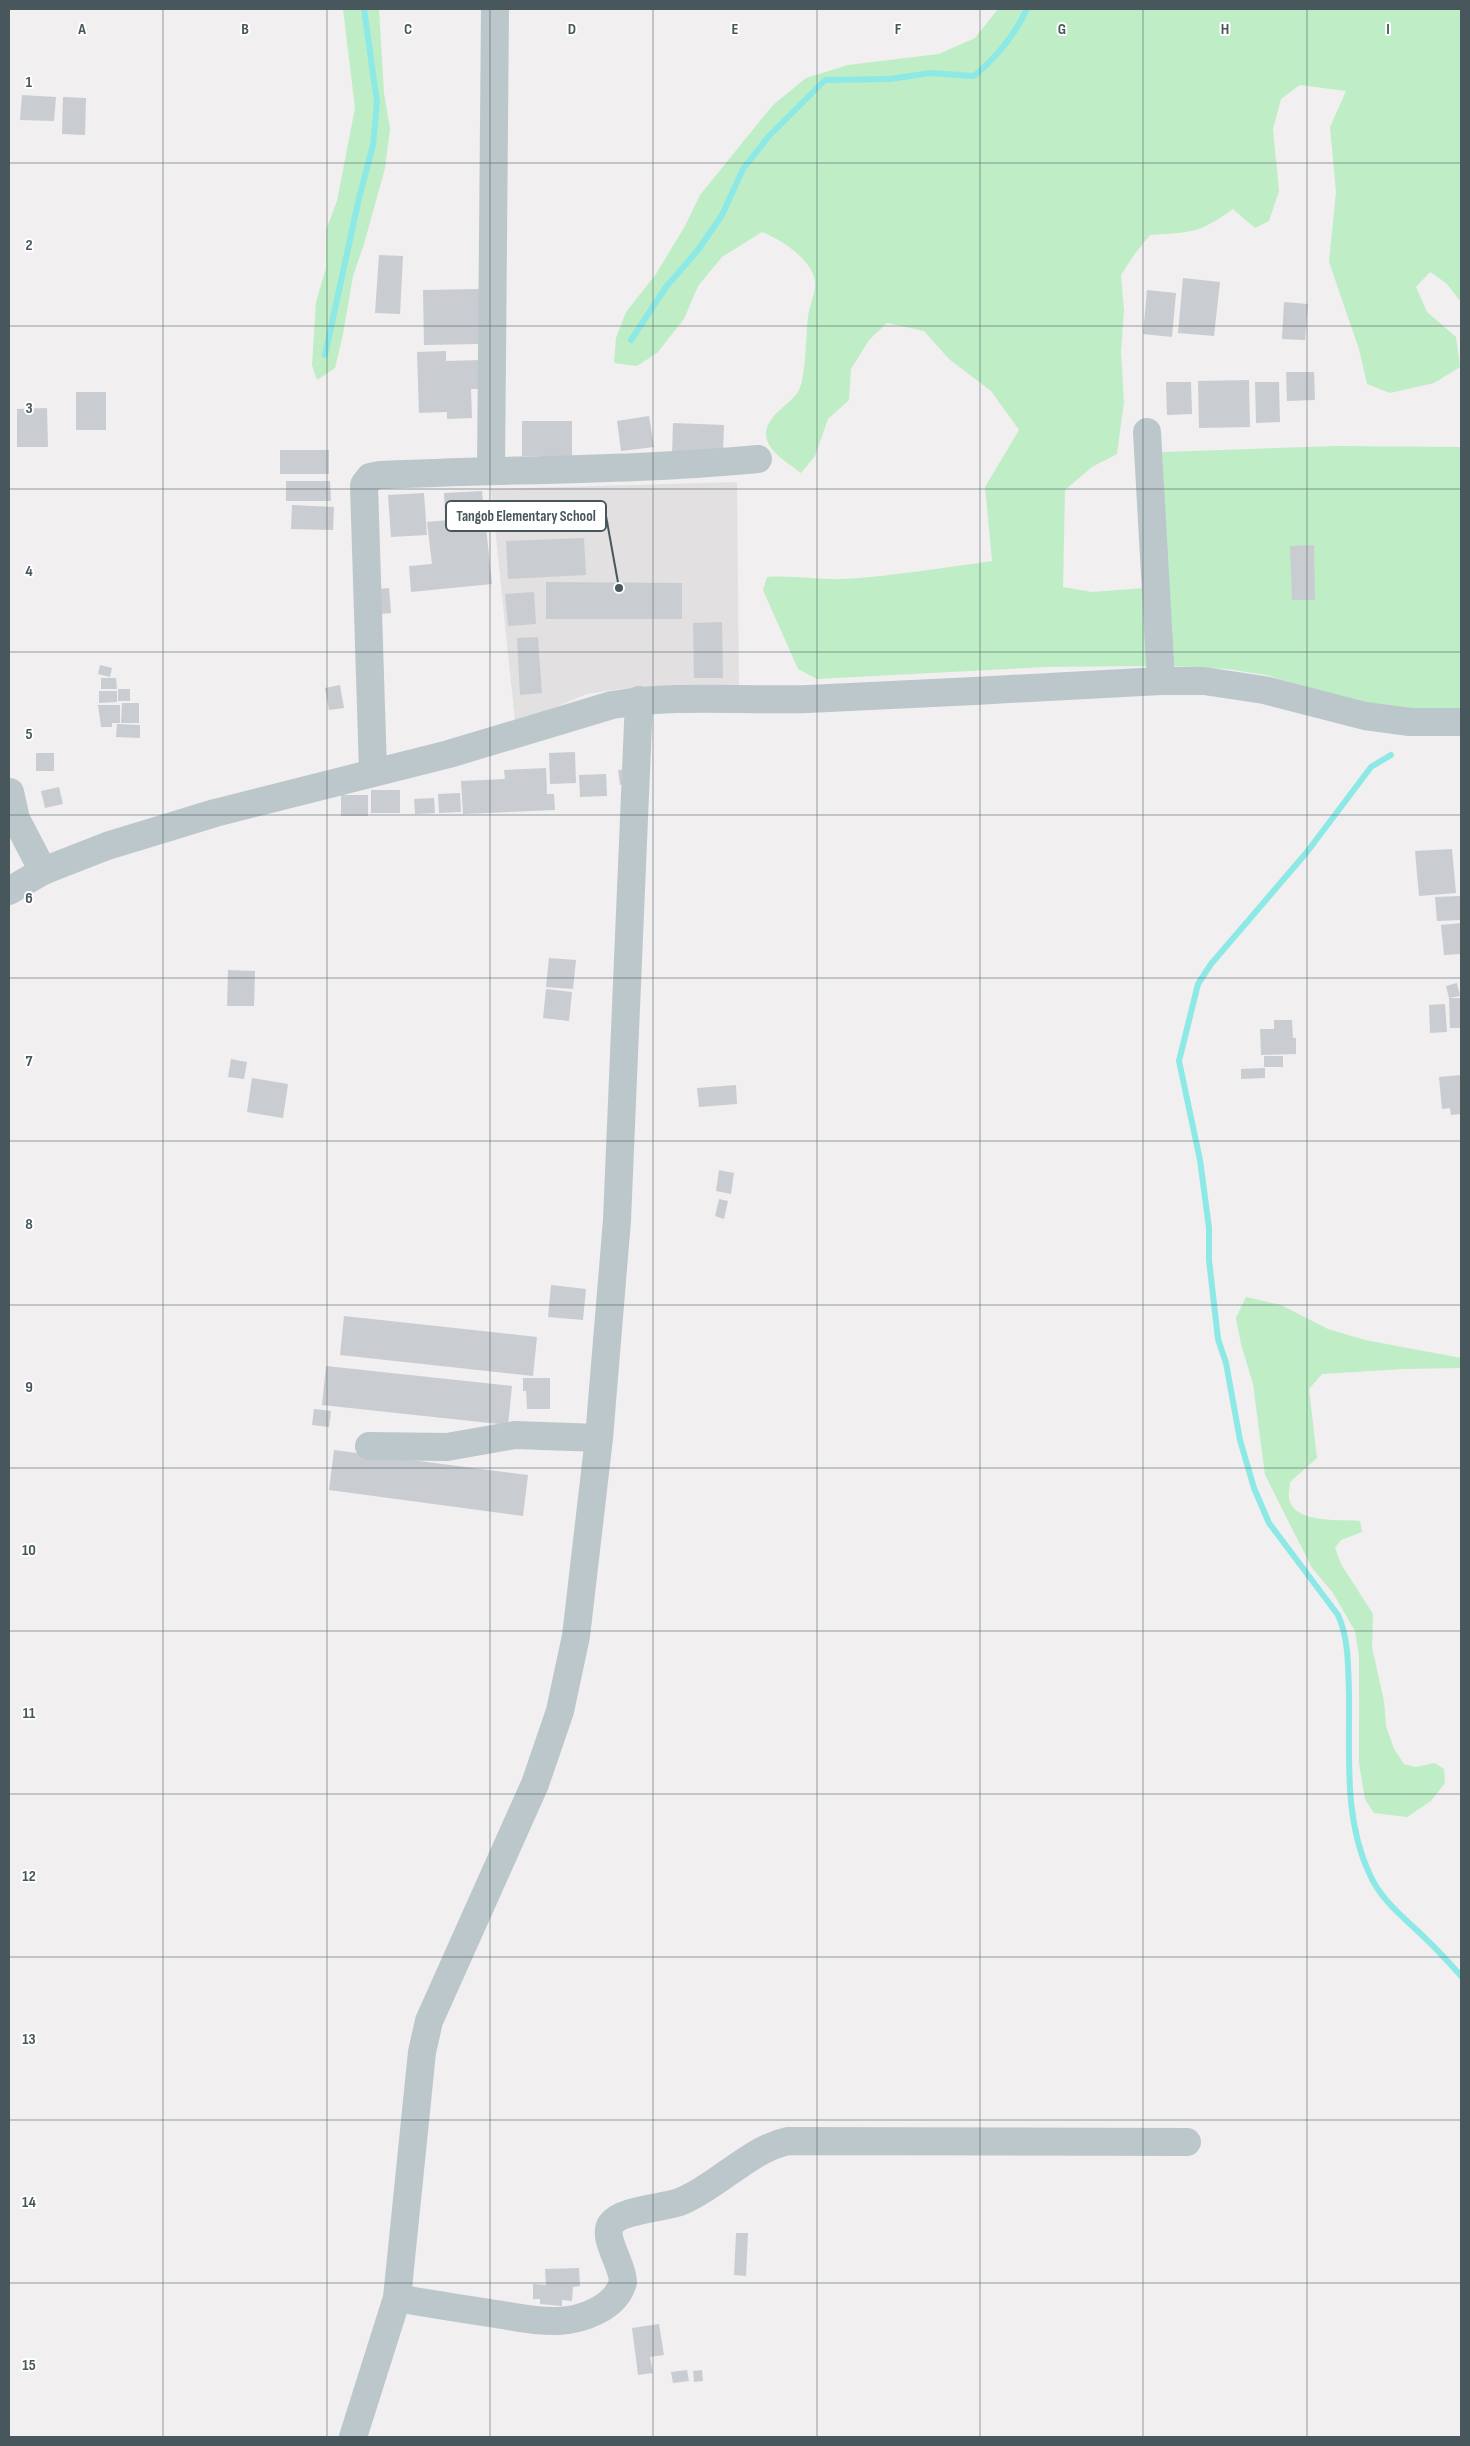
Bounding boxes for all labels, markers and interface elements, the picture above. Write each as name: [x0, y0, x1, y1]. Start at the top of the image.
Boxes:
text: A: [77, 20, 86, 39]
text: B: [241, 20, 249, 39]
text: C: [404, 20, 412, 39]
text: D: [568, 20, 576, 39]
text: E: [732, 20, 739, 39]
text: F: [895, 20, 902, 39]
text: G: [1058, 20, 1066, 39]
text: H: [1221, 20, 1229, 39]
text: I: [1386, 20, 1390, 39]
text: 1: [26, 73, 33, 92]
text: 2: [25, 236, 33, 255]
text: 3: [25, 399, 33, 418]
callout: Tangob Elementary School: [446, 501, 606, 531]
text: Tangob Elementary School: [456, 507, 596, 526]
text: 4: [25, 562, 33, 581]
text: 5: [25, 725, 33, 744]
text: 6: [25, 889, 33, 908]
text: 7: [26, 1052, 33, 1071]
text: 8: [25, 1215, 33, 1234]
text: 9: [25, 1378, 33, 1397]
text: 10: [22, 1541, 36, 1560]
text: 11: [23, 1704, 36, 1723]
text: 12: [22, 1867, 36, 1886]
text: 13: [22, 2030, 36, 2049]
text: 14: [22, 2193, 36, 2212]
text: 15: [22, 2356, 36, 2375]

